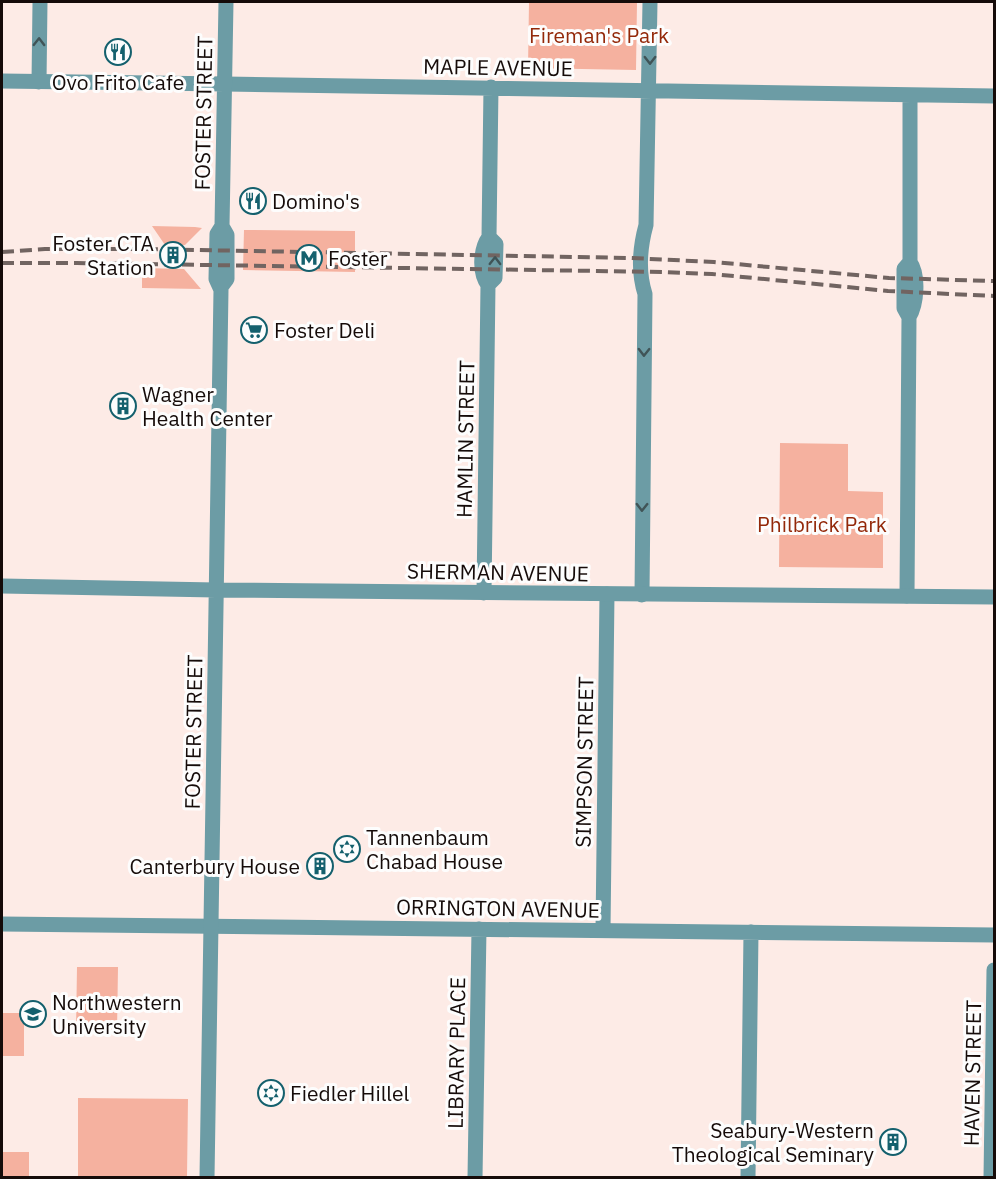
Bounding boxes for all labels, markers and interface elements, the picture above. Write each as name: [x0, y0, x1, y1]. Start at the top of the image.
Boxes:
park label: Fireman's Park: [529, 21, 669, 49]
street label: FOSTER STREET: [188, 35, 218, 191]
one-way arrow: [33, 37, 46, 46]
restaurant icon: Ovo Frito Cafe: [103, 37, 133, 67]
street label: MAPLE AVENUE: [423, 52, 573, 82]
one-way arrow: [644, 55, 656, 64]
place label: Ovo Frito Cafe: [52, 68, 184, 96]
restaurant icon: Domino's: [238, 186, 268, 216]
place label: Domino's: [272, 187, 360, 215]
place label: Foster CTA Station: [52, 229, 154, 281]
building icon: Foster CTA Station: [158, 240, 188, 270]
metro station icon: Foster: [294, 243, 324, 273]
place label: Foster: [328, 244, 388, 272]
one-way arrow: [489, 257, 501, 266]
supermarket icon: Foster Deli: [239, 315, 269, 345]
place label: Foster Deli: [274, 316, 375, 344]
one-way arrow: [638, 348, 651, 357]
street label: HAMLIN STREET: [450, 360, 480, 518]
place label: Wagner Health Center: [142, 380, 273, 432]
building icon: Wagner Health Center: [108, 391, 138, 421]
one-way arrow: [636, 503, 649, 512]
park label: Philbrick Park: [757, 510, 887, 538]
street label: SHERMAN AVENUE: [407, 556, 589, 588]
street label: FOSTER STREET: [178, 654, 208, 810]
street label: SIMPSON STREET: [569, 676, 599, 848]
place label: Tannenbaum Chabad House: [366, 823, 503, 875]
synagogue icon: Tannenbaum Chabad House: [332, 834, 362, 864]
building icon: Canterbury House: [305, 851, 335, 881]
place label: Canterbury House: [130, 852, 300, 880]
street label: ORRINGTON AVENUE: [396, 892, 600, 924]
street label: LIBRARY PLACE: [441, 977, 471, 1129]
place label: Northwestern University: [52, 988, 182, 1040]
school or university icon: Northwestern University: [18, 999, 48, 1029]
street label: HAVEN STREET: [957, 1000, 987, 1146]
synagogue icon: Fiedler Hillel: [256, 1078, 286, 1108]
place label: Fiedler Hillel: [290, 1079, 410, 1107]
place label: Seabury-Western Theological Seminary: [672, 1116, 875, 1168]
building icon: Seabury-Western Theological Seminary: [878, 1127, 908, 1157]

